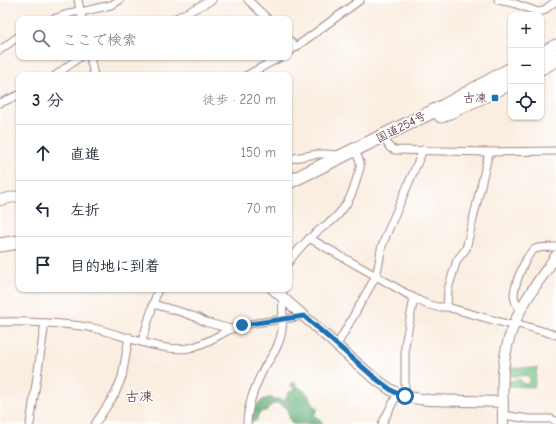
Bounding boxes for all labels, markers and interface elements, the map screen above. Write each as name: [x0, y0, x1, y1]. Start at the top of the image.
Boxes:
map controls: [508, 12, 544, 120]
button: +: [508, 12, 544, 48]
search box: [16, 16, 292, 60]
icon: search: [30, 27, 52, 49]
text: ここで検索: [62, 31, 137, 49]
button: −: [508, 48, 544, 84]
button: locate: [508, 84, 544, 120]
text: 3 分: [32, 91, 63, 110]
place label: 古凍: [463, 91, 487, 105]
text: 徒歩 · 220 m: [202, 92, 276, 107]
marker: 古凍: [490, 93, 500, 103]
street label: 国道254号: [374, 108, 428, 146]
icon: ahead: [32, 142, 54, 164]
text: 直進: [70, 145, 100, 163]
text: 150 m: [241, 145, 276, 160]
icon: left: [32, 198, 54, 220]
text: 左折: [70, 201, 100, 219]
text: 70 m: [247, 201, 276, 216]
icon: arrive: [32, 254, 54, 276]
text: 目的地に到着: [70, 257, 160, 275]
route end: [233, 316, 251, 334]
route start: [396, 387, 414, 405]
district label: 古凍: [125, 388, 153, 405]

